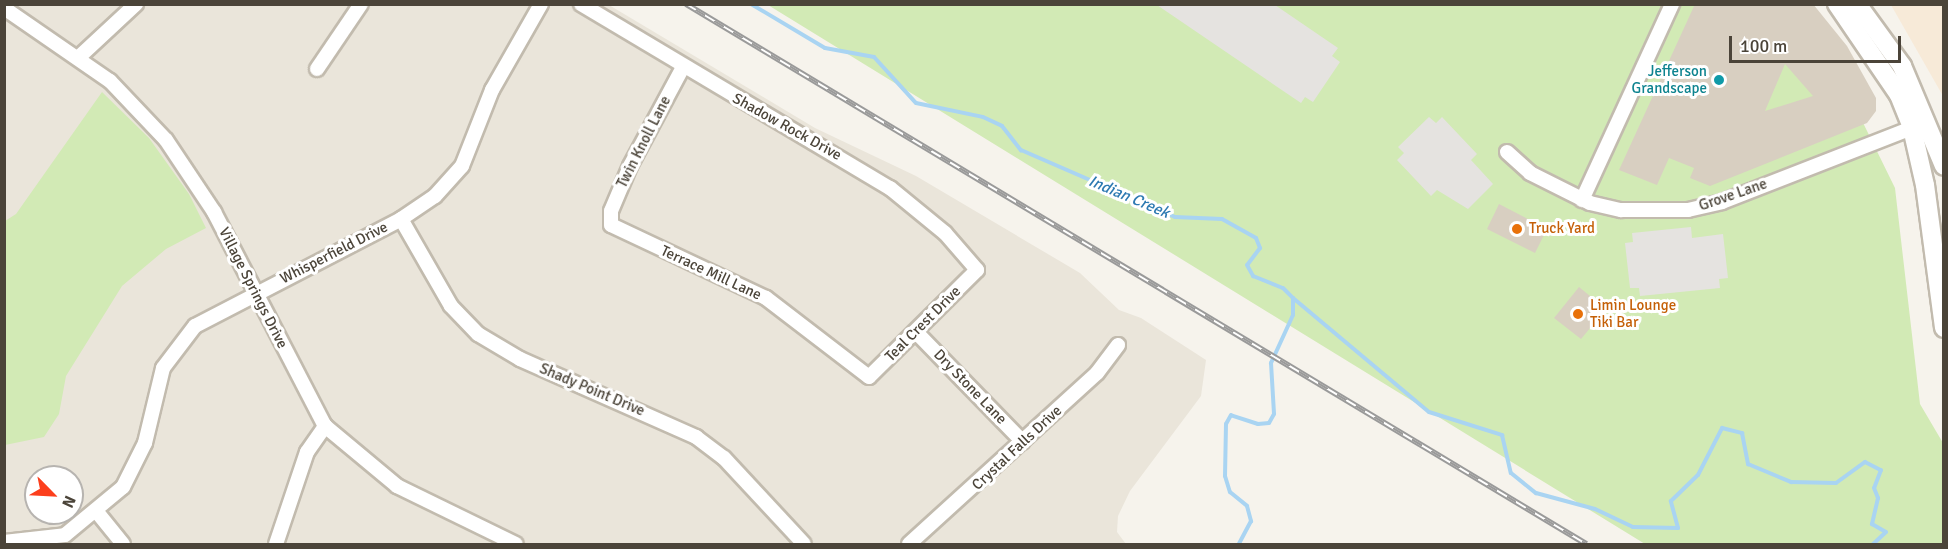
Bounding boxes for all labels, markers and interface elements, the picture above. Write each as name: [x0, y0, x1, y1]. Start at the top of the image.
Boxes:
scale bar: [1732, 24, 1904, 62]
text: 100 m: [1740, 35, 1787, 57]
place label: Jefferson Grandscape: [1632, 62, 1707, 97]
marker: Jefferson Grandscape: [1712, 73, 1726, 87]
street label: Shadow Rock Drive: [729, 90, 845, 164]
street label: Twin Knoll Lane: [613, 93, 675, 191]
water label: Indian Creek: [1086, 171, 1172, 223]
street label: Grove Lane: [1697, 175, 1769, 215]
street label: Whisperfield Drive: [277, 218, 391, 288]
place label: Truck Yard: [1529, 220, 1595, 238]
marker: Truck Yard: [1510, 222, 1524, 236]
street label: Village Springs Drive: [215, 225, 291, 351]
street label: Terrace Mill Lane: [658, 242, 764, 304]
street label: Teal Crest Drive: [881, 282, 965, 366]
place label: Limin Lounge Tiki Bar: [1590, 296, 1676, 331]
marker: Limin Lounge Tiki Bar: [1571, 307, 1585, 321]
street label: Dry Stone Lane: [930, 346, 1010, 428]
street label: Shady Point Drive: [537, 360, 647, 420]
street label: Crystal Falls Drive: [968, 402, 1066, 494]
north arrow: [24, 465, 84, 525]
text: N: [57, 492, 80, 511]

